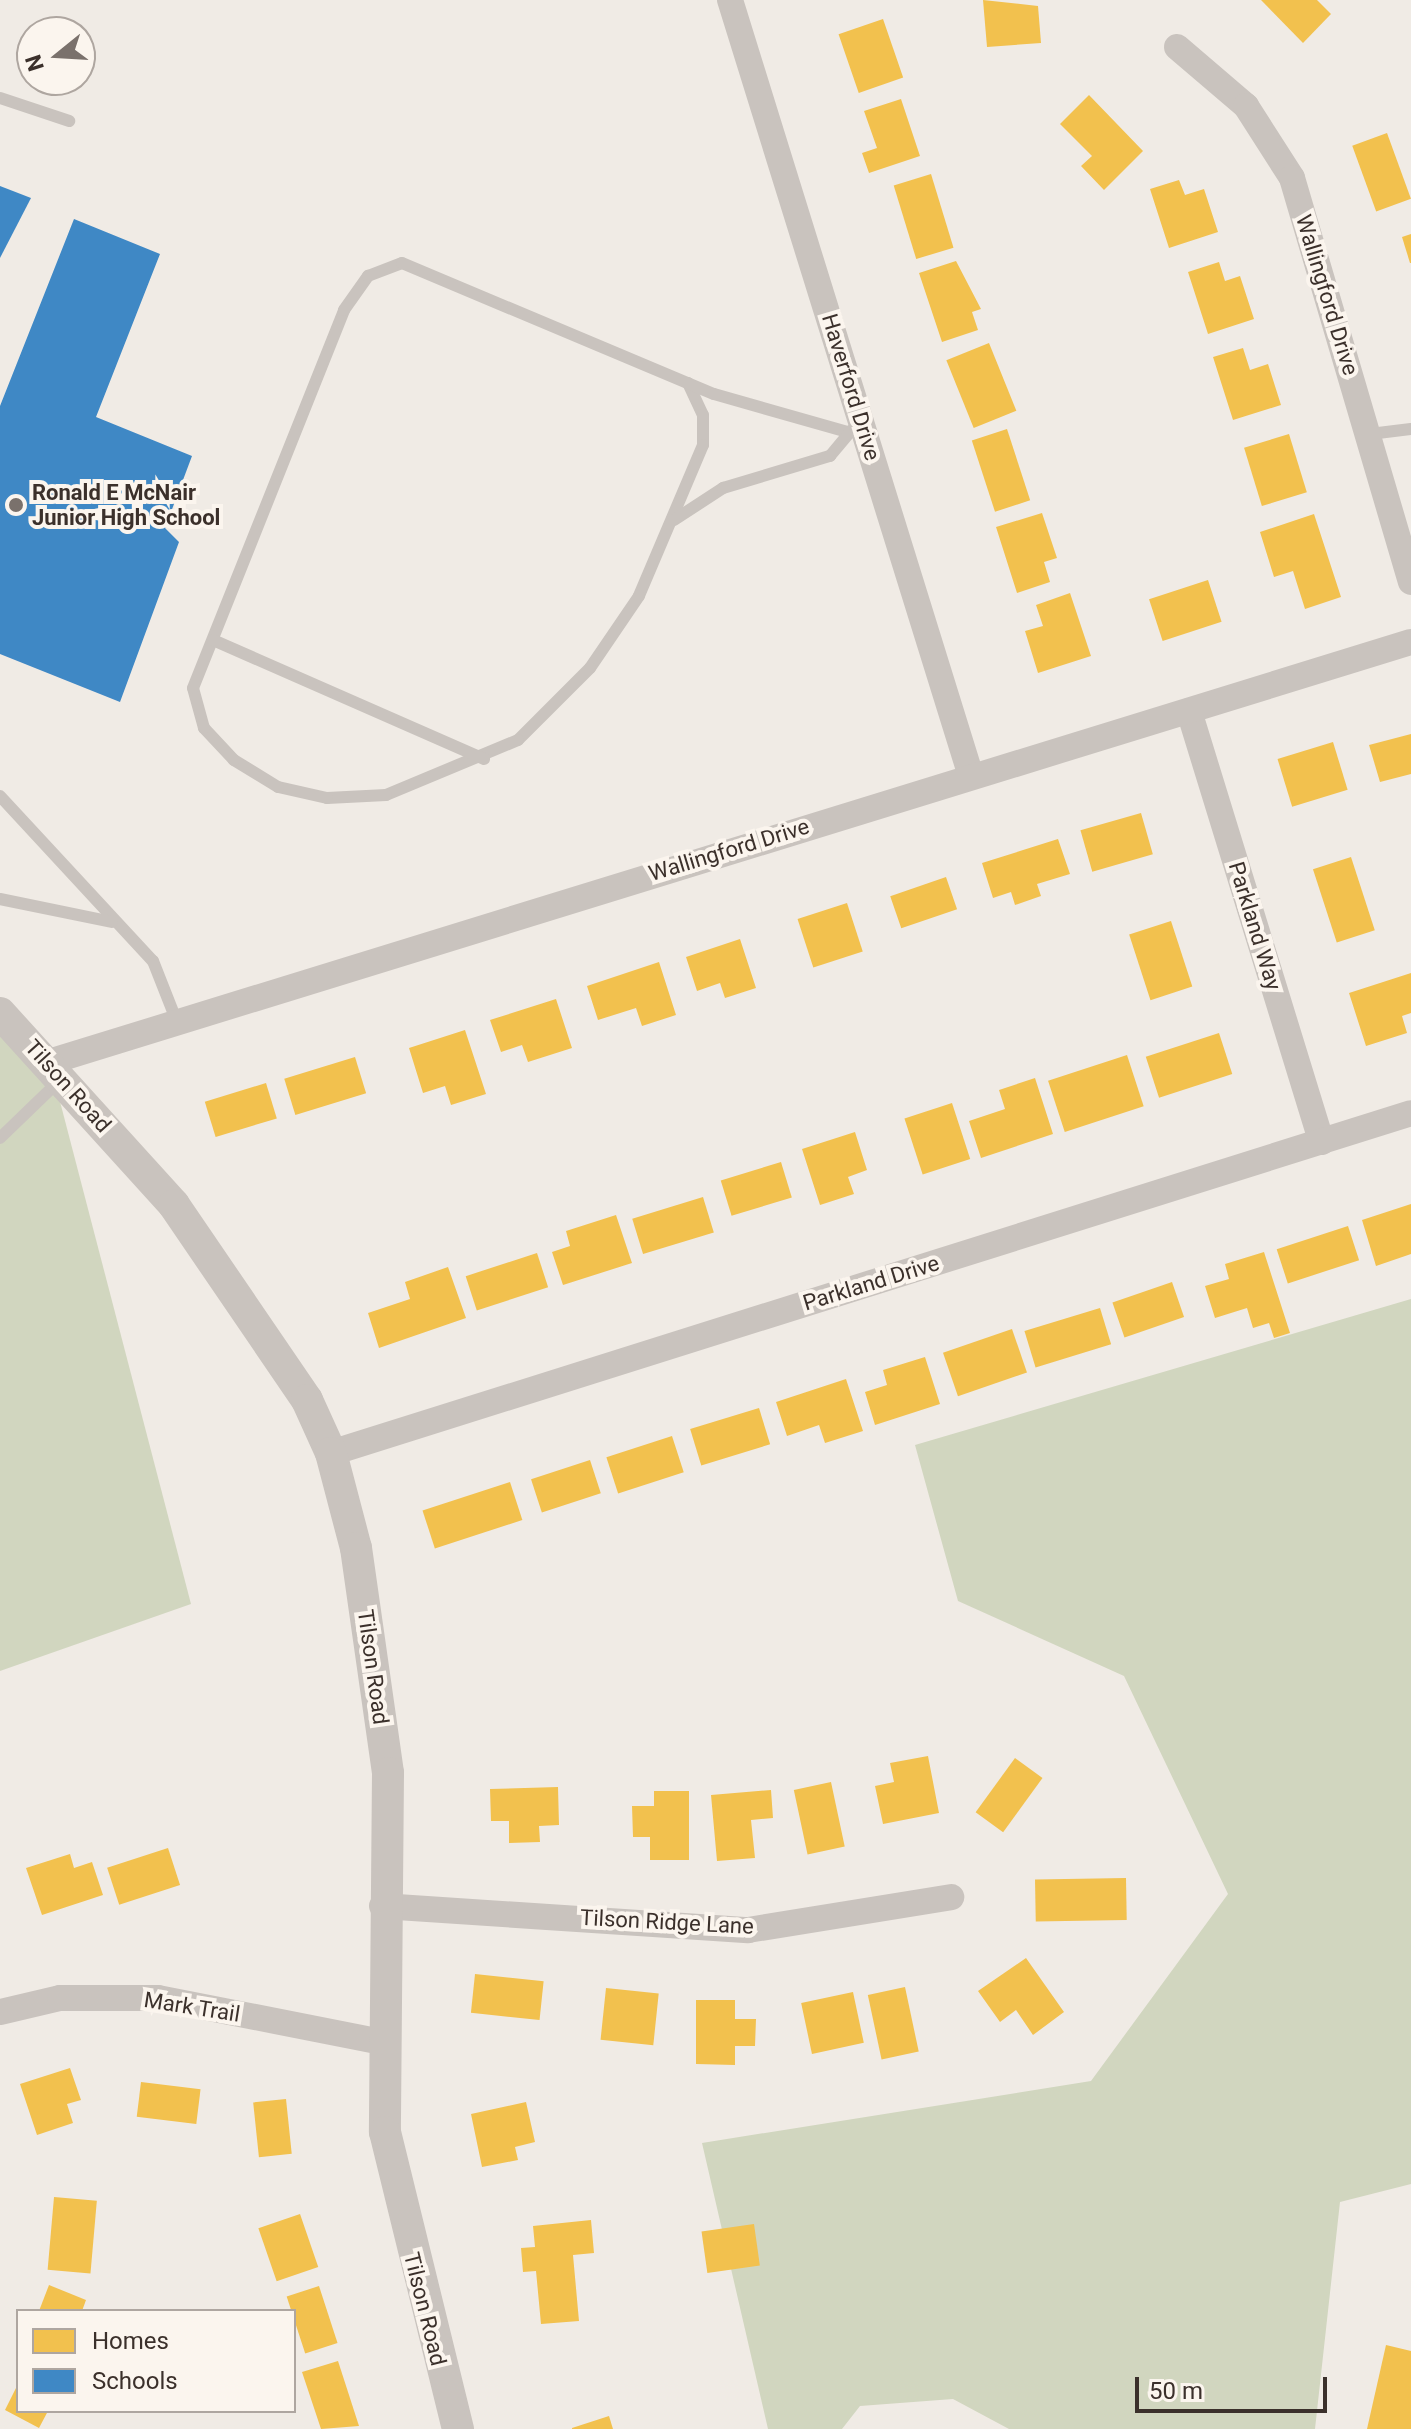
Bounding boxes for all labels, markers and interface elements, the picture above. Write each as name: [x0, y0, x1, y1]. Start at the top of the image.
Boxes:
north arrow: [16, 16, 96, 96]
text: N: [20, 52, 49, 74]
street label: Wallingford Drive: [1290, 212, 1364, 378]
street label: Haverford Drive: [816, 310, 886, 464]
place label: Ronald E McNair Junior High School: [32, 479, 220, 530]
marker: Ronald E McNair Junior High School: [7, 496, 25, 514]
street label: Wallingford Drive: [646, 813, 812, 887]
street label: Parkland Way: [1223, 859, 1287, 993]
street label: Tilson Road: [19, 1034, 117, 1138]
street label: Parkland Drive: [800, 1250, 942, 1316]
street label: Tilson Road: [352, 1608, 394, 1726]
street label: Tilson Ridge Lane: [580, 1904, 754, 1940]
street label: Mark Trail: [142, 1986, 242, 2028]
street label: Tilson Road: [398, 2250, 452, 2368]
legend: [16, 2309, 296, 2413]
text: Homes: [92, 2327, 169, 2355]
scale bar: [1139, 2361, 1331, 2411]
text: Schools: [92, 2367, 178, 2395]
text: 50 m: [1149, 2377, 1203, 2405]

